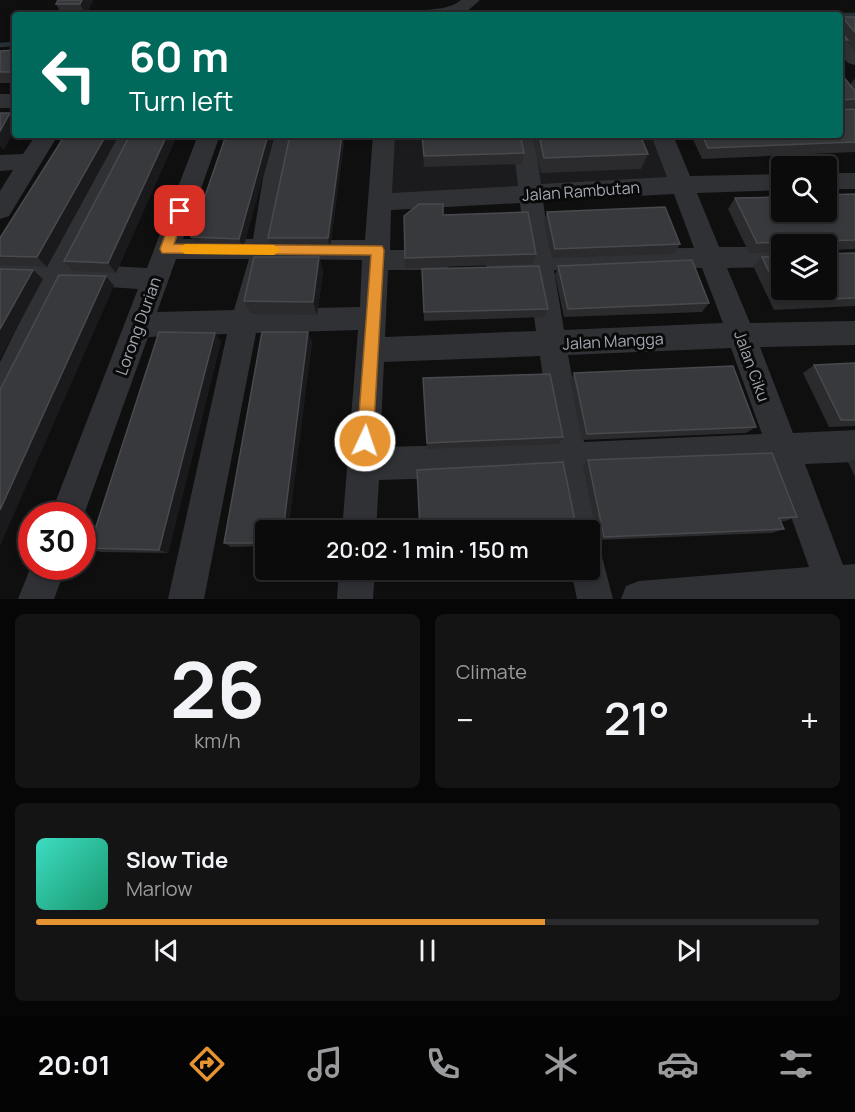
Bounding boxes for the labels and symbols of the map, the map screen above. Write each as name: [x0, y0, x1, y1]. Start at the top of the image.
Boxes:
street label: Jalan Rambutan: [521, 176, 641, 206]
pin: [154, 185, 205, 236]
street label: Lorong Durian: [110, 274, 166, 378]
street label: Jalan Mangga: [562, 327, 664, 355]
street label: Jalan Ciku: [729, 327, 775, 405]
position arrow: [333, 409, 397, 473]
speed limit sign: 30: [18, 502, 96, 580]

